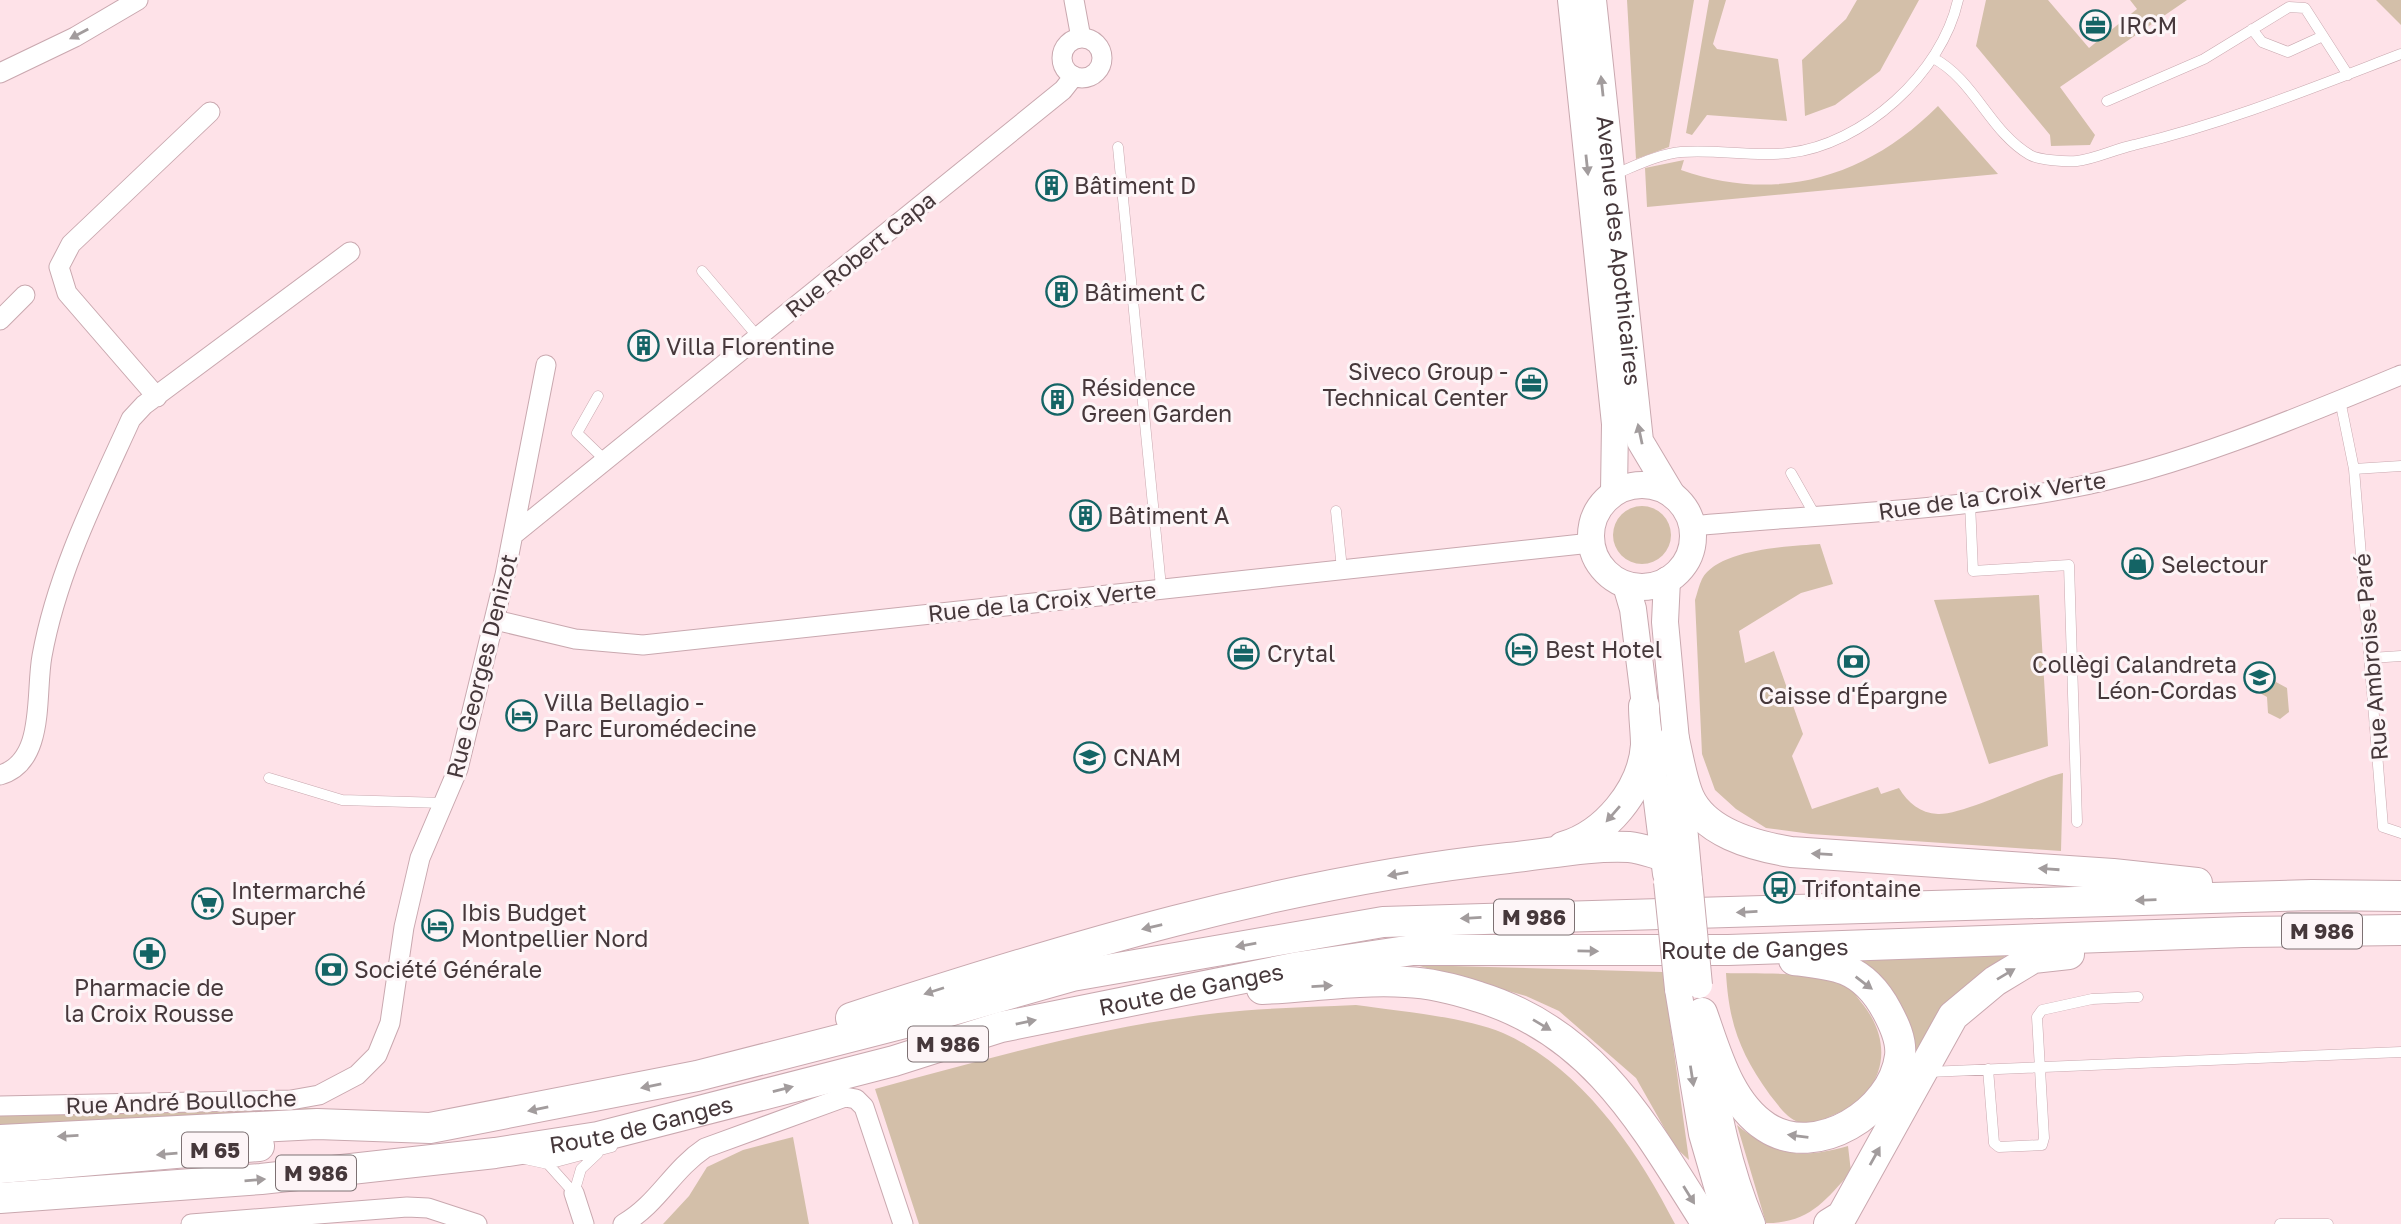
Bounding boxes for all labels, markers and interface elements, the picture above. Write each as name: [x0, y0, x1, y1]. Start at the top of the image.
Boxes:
office icon: IRCM: [2079, 8, 2113, 42]
place label: IRCM: [2119, 11, 2177, 39]
one-way arrow: [69, 29, 89, 40]
one-way arrow: [1596, 75, 1607, 97]
street label: Avenue des Apothicaires: [1591, 114, 1648, 387]
one-way arrow: [1581, 155, 1592, 177]
building icon: Bâtiment D: [1034, 168, 1068, 202]
place label: Bâtiment D: [1074, 171, 1196, 199]
street label: Rue Robert Capa: [779, 185, 941, 323]
building icon: Bâtiment C: [1044, 275, 1078, 309]
place label: Bâtiment C: [1084, 278, 1206, 306]
building icon: Villa Florentine: [626, 329, 660, 363]
place label: Villa Florentine: [666, 332, 835, 360]
place label: Siveco Group - Technical Center: [1322, 357, 1508, 411]
office icon: Siveco Group - Technical Center: [1514, 367, 1548, 401]
place label: Résidence Green Garden: [1081, 373, 1232, 427]
building icon: Résidence Green Garden: [1041, 383, 1075, 417]
one-way arrow: [1634, 423, 1645, 445]
street label: Rue de la Croix Verte: [1876, 465, 2108, 525]
building icon: Bâtiment A: [1068, 498, 1102, 532]
place label: Bâtiment A: [1108, 501, 1230, 529]
shop icon: Selectour: [2121, 547, 2155, 581]
place label: Selectour: [2161, 550, 2268, 578]
street label: Rue Georges Denizot: [440, 551, 522, 781]
street label: Rue Ambroise Paré: [2347, 552, 2393, 762]
street label: Rue de la Croix Verte: [926, 575, 1158, 627]
hotel icon: Best Hotel: [1505, 632, 1539, 666]
place label: Best Hotel: [1545, 635, 1662, 663]
office icon: Crytal: [1227, 636, 1261, 670]
place label: Crytal: [1267, 639, 1335, 667]
bank icon: Caisse d'Épargne: [1836, 644, 1870, 678]
place label: Collègi Calandreta Léon-Cordas: [2032, 650, 2237, 704]
school or university icon: Collègi Calandreta Léon-Cordas: [2243, 660, 2277, 694]
place label: Caisse d'Épargne: [1758, 681, 1948, 709]
place label: Villa Bellagio - Parc Euromédecine: [544, 688, 757, 742]
hotel icon: Villa Bellagio - Parc Euromédecine: [504, 698, 538, 732]
school or university icon: CNAM: [1073, 740, 1107, 774]
place label: CNAM: [1113, 743, 1181, 771]
one-way arrow: [1605, 805, 1621, 823]
one-way arrow: [1811, 849, 1833, 860]
one-way arrow: [2038, 863, 2060, 874]
one-way arrow: [1387, 869, 1409, 880]
bus stop icon: Trifontaine: [1762, 871, 1796, 905]
place label: Trifontaine: [1802, 874, 1921, 902]
place label: Intermarché Super: [231, 876, 366, 930]
supermarket icon: Intermarché Super: [191, 886, 225, 920]
one-way arrow: [2135, 894, 2157, 905]
place label: Ibis Budget Montpellier Nord: [461, 898, 648, 952]
road number: M 986: [1494, 900, 1574, 934]
one-way arrow: [1736, 906, 1758, 917]
hotel icon: Ibis Budget Montpellier Nord: [421, 908, 455, 942]
one-way arrow: [1460, 913, 1482, 924]
road number: M 986: [2282, 914, 2362, 948]
one-way arrow: [1141, 922, 1163, 933]
street label: Route de Ganges: [1661, 932, 1849, 964]
pharmacy icon: Pharmacie de la Croix Rousse: [132, 936, 166, 970]
one-way arrow: [1235, 940, 1257, 951]
one-way arrow: [1577, 945, 1599, 957]
bank icon: Société Générale: [314, 952, 348, 986]
place label: Société Générale: [354, 955, 542, 983]
street label: Route de Ganges: [1096, 956, 1286, 1021]
one-way arrow: [1997, 968, 2016, 981]
place label: Pharmacie de la Croix Rousse: [64, 973, 234, 1027]
one-way arrow: [1854, 975, 1872, 990]
one-way arrow: [1312, 981, 1334, 992]
one-way arrow: [923, 987, 944, 997]
one-way arrow: [1015, 1016, 1037, 1027]
one-way arrow: [1532, 1018, 1551, 1031]
road number: M 986: [908, 1026, 988, 1062]
one-way arrow: [1687, 1065, 1698, 1087]
one-way arrow: [640, 1081, 662, 1092]
street label: Rue André Boulloche: [65, 1083, 297, 1119]
one-way arrow: [773, 1083, 795, 1094]
street label: Route de Ganges: [547, 1089, 736, 1158]
one-way arrow: [527, 1104, 549, 1115]
one-way arrow: [57, 1131, 79, 1142]
one-way arrow: [1787, 1131, 1809, 1142]
road number: M 65: [182, 1132, 248, 1168]
one-way arrow: [1869, 1146, 1881, 1165]
one-way arrow: [156, 1149, 178, 1160]
road number: M 986: [276, 1156, 356, 1190]
one-way arrow: [244, 1174, 266, 1185]
one-way arrow: [1682, 1185, 1695, 1204]

